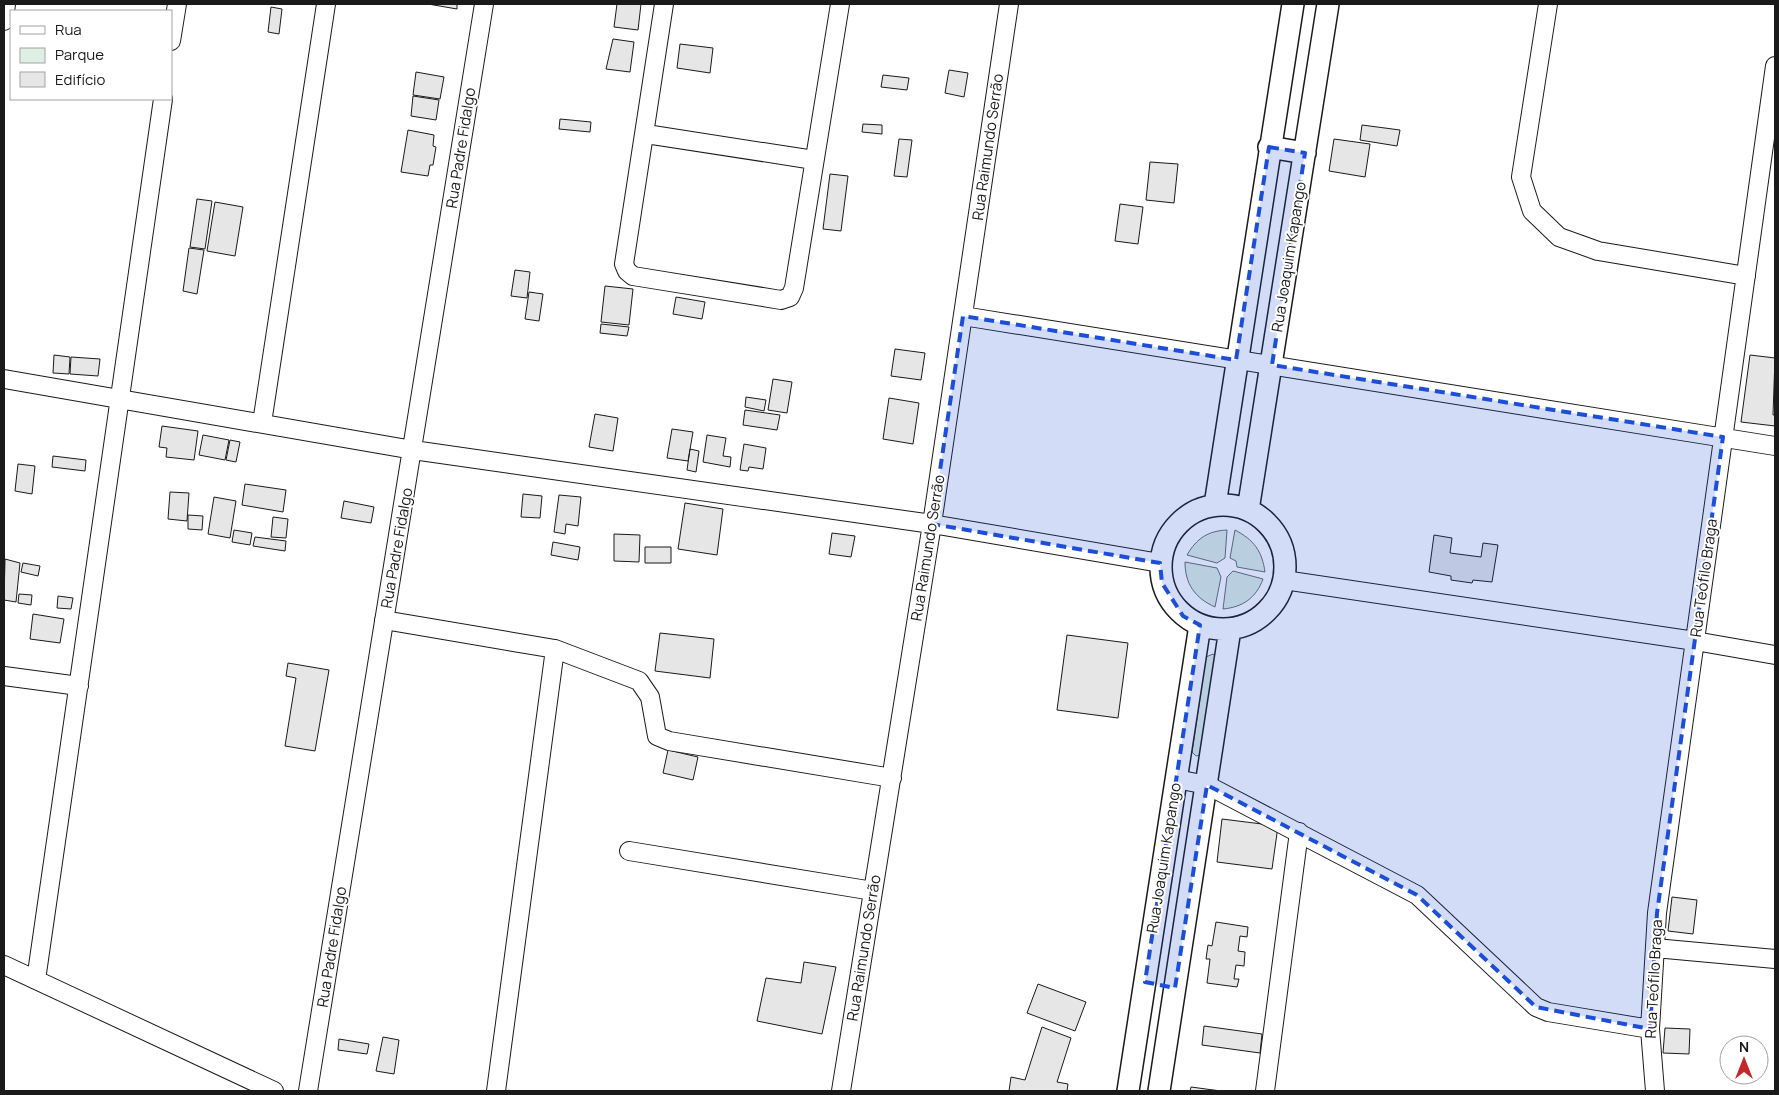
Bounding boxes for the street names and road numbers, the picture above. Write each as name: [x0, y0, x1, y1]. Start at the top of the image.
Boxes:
street label: Rua Raimundo Serrão: [967, 72, 1008, 222]
street label: Rua Padre Fidalgo: [441, 86, 480, 210]
street label: Rua Joaquim Kapango: [1266, 180, 1311, 334]
street label: Rua Raimundo Serrão: [906, 473, 949, 623]
street label: Rua Padre Fidalgo: [376, 486, 417, 610]
street label: Rua Teófilo Braga: [1685, 517, 1722, 638]
street label: Rua Joaquim Kapango: [1141, 781, 1186, 935]
street label: Rua Raimundo Serrão: [842, 873, 885, 1023]
street label: Rua Padre Fidalgo: [312, 885, 351, 1009]
street label: Rua Teófilo Braga: [1640, 919, 1667, 1039]

